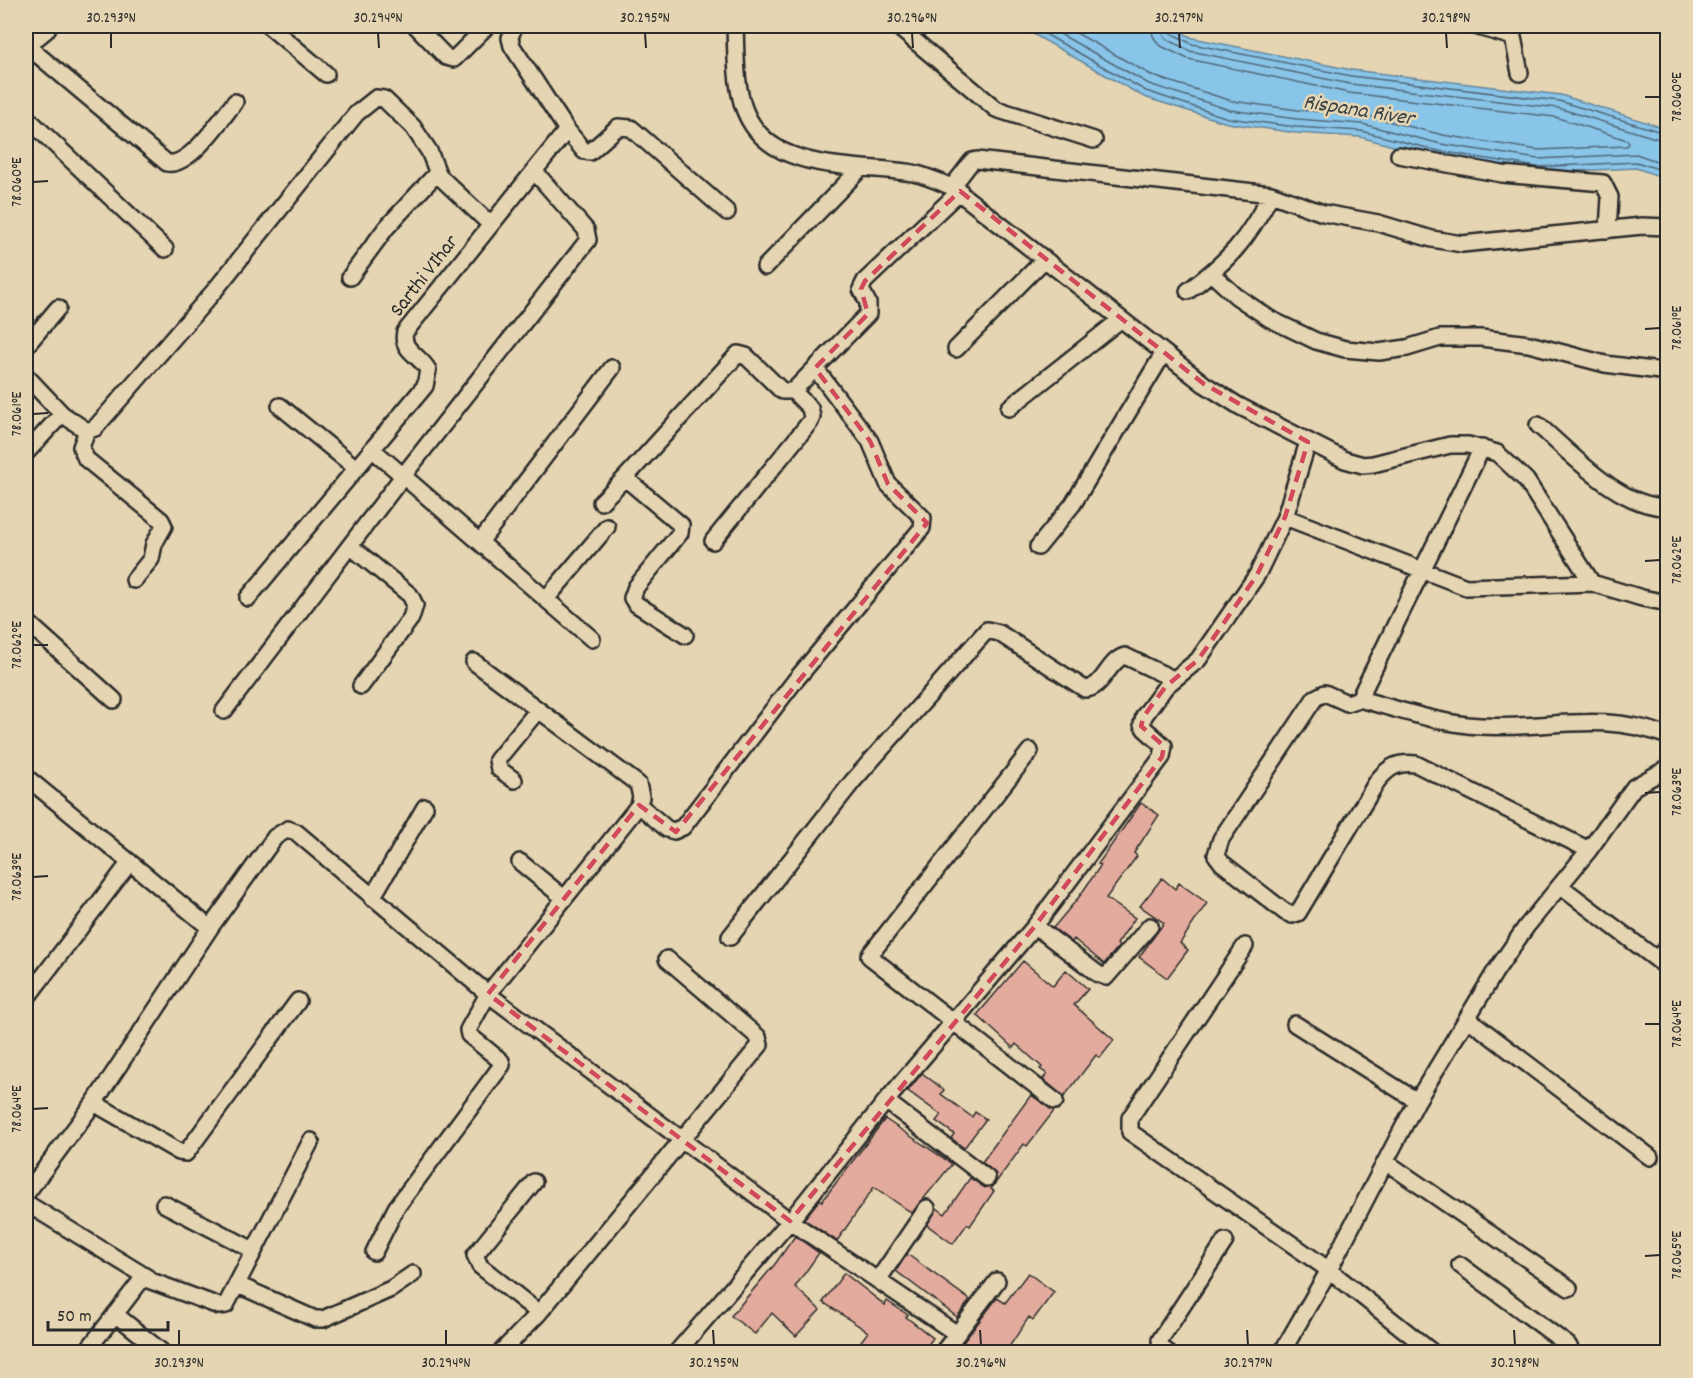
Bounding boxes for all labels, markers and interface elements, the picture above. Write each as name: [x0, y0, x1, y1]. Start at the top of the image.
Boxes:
text: 30.293°N: [86, 8, 136, 30]
text: 30.294°N: [353, 8, 403, 30]
text: 30.295°N: [620, 8, 670, 30]
text: 30.296°N: [887, 8, 937, 30]
text: 30.297°N: [1155, 8, 1203, 30]
text: 30.298°N: [1422, 8, 1471, 30]
text: 78.060°E: [1667, 72, 1689, 122]
water label: Rispana River: [1301, 87, 1419, 136]
text: 78.060°E: [7, 157, 29, 207]
street label: Sarthi VIhar: [384, 229, 467, 324]
text: 78.061°E: [1667, 305, 1689, 350]
text: 78.061°E: [7, 391, 29, 436]
text: 78.062°E: [1667, 536, 1689, 584]
text: 78.062°E: [7, 621, 29, 669]
text: 78.063°E: [1667, 768, 1689, 816]
text: 78.063°E: [7, 853, 29, 901]
text: 78.064°E: [1667, 1000, 1689, 1048]
text: 78.064°E: [7, 1085, 29, 1133]
text: 78.065°E: [1667, 1231, 1689, 1279]
scale bar: [48, 1294, 168, 1332]
text: 50 m: [57, 1305, 92, 1330]
text: 30.293°N: [154, 1353, 204, 1375]
text: 30.294°N: [421, 1353, 471, 1375]
text: 30.295°N: [689, 1353, 739, 1375]
text: 30.296°N: [956, 1353, 1006, 1375]
text: 30.297°N: [1224, 1353, 1272, 1375]
text: 30.298°N: [1491, 1353, 1540, 1375]

